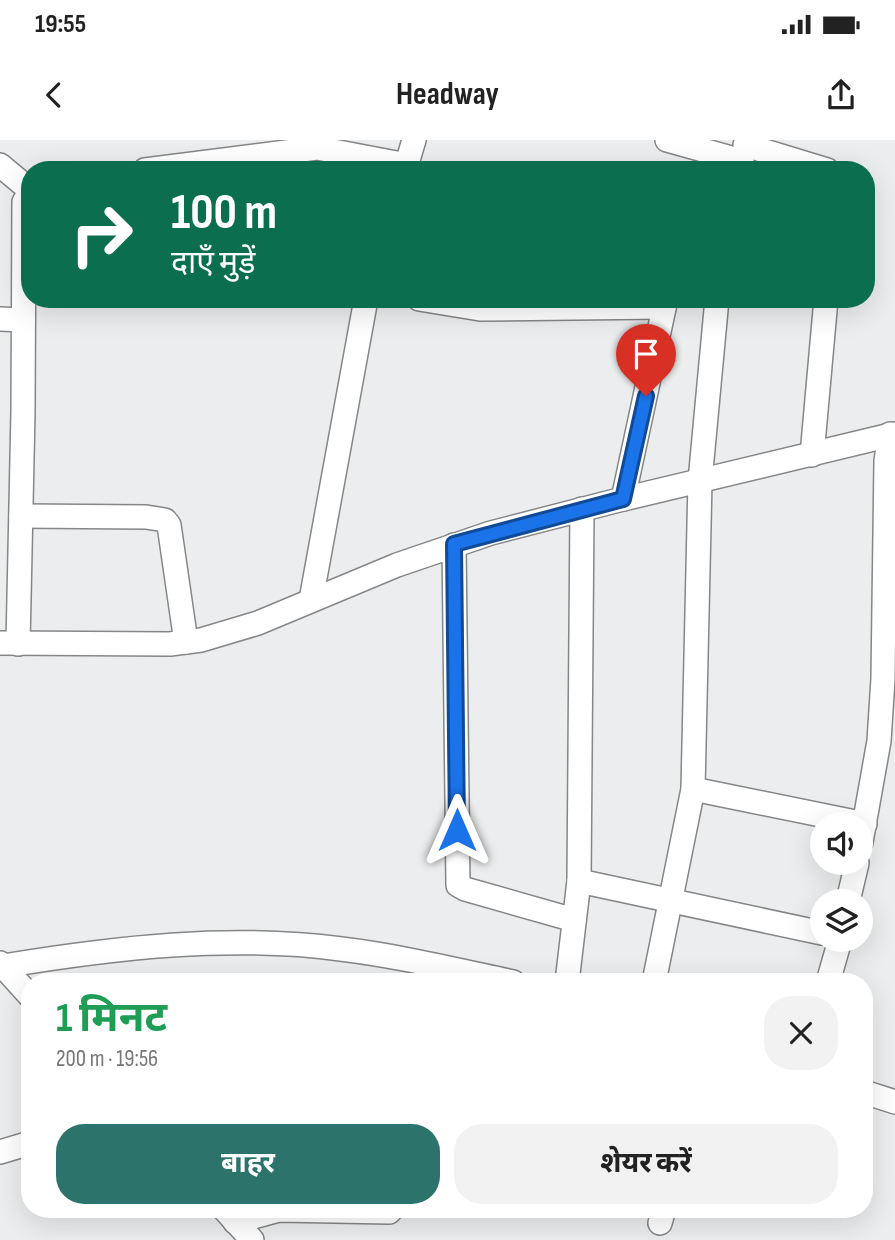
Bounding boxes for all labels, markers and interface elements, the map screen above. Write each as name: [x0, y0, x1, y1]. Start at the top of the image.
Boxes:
text: 19:55: [35, 9, 86, 40]
text: Headway: [396, 75, 499, 114]
icon: back: [35, 76, 73, 114]
icon: share: [822, 76, 860, 114]
text: 100 m: [171, 184, 277, 243]
icon: right: [56, 189, 147, 280]
text: दाएँ मुड़ें: [171, 244, 255, 283]
pin: [616, 324, 676, 396]
icon: arrive: [627, 335, 665, 373]
position arrow: [420, 793, 494, 867]
map controls: [810, 812, 873, 952]
button: sound: [810, 812, 873, 875]
button: layers: [810, 889, 873, 952]
text: 1 मिनट: [56, 993, 167, 1044]
button: close: [764, 996, 838, 1070]
text: 200 m · 19:56: [56, 1045, 158, 1073]
button: बाहर: [56, 1124, 440, 1204]
button: शेयर करें: [454, 1124, 838, 1204]

